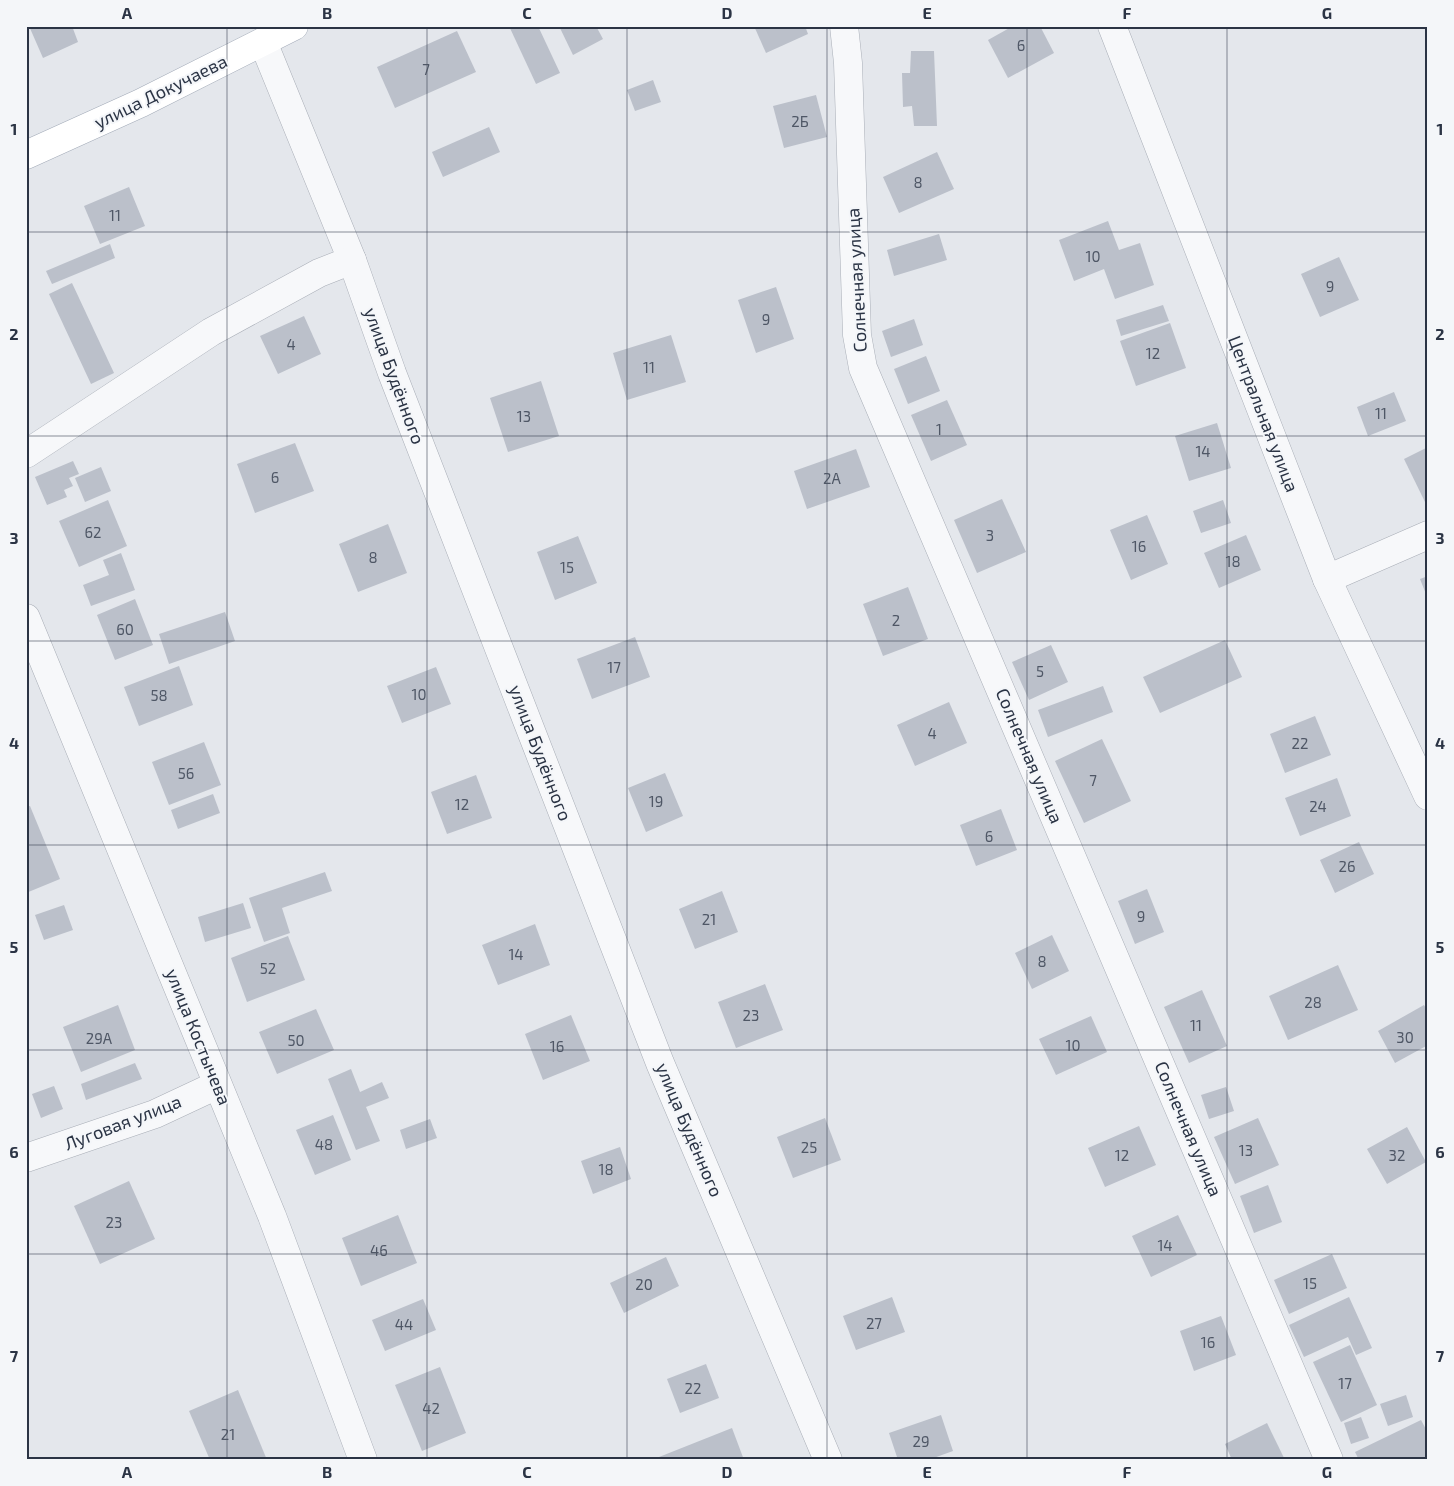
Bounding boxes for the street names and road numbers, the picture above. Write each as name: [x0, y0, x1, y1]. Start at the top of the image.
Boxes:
street label: улица Докучаева: [90, 49, 231, 133]
street label: Солнечная улица: [841, 207, 871, 353]
street label: улица Будённого: [360, 304, 430, 447]
street label: Центральная улица: [1224, 332, 1304, 495]
street label: улица Будённого: [505, 682, 577, 824]
street label: Солнечная улица: [992, 685, 1068, 826]
street label: улица Костычева: [162, 965, 236, 1108]
street label: Солнечная улица: [1151, 1058, 1227, 1199]
street label: улица Будённого: [652, 1059, 728, 1200]
street label: Луговая улица: [61, 1090, 184, 1155]

